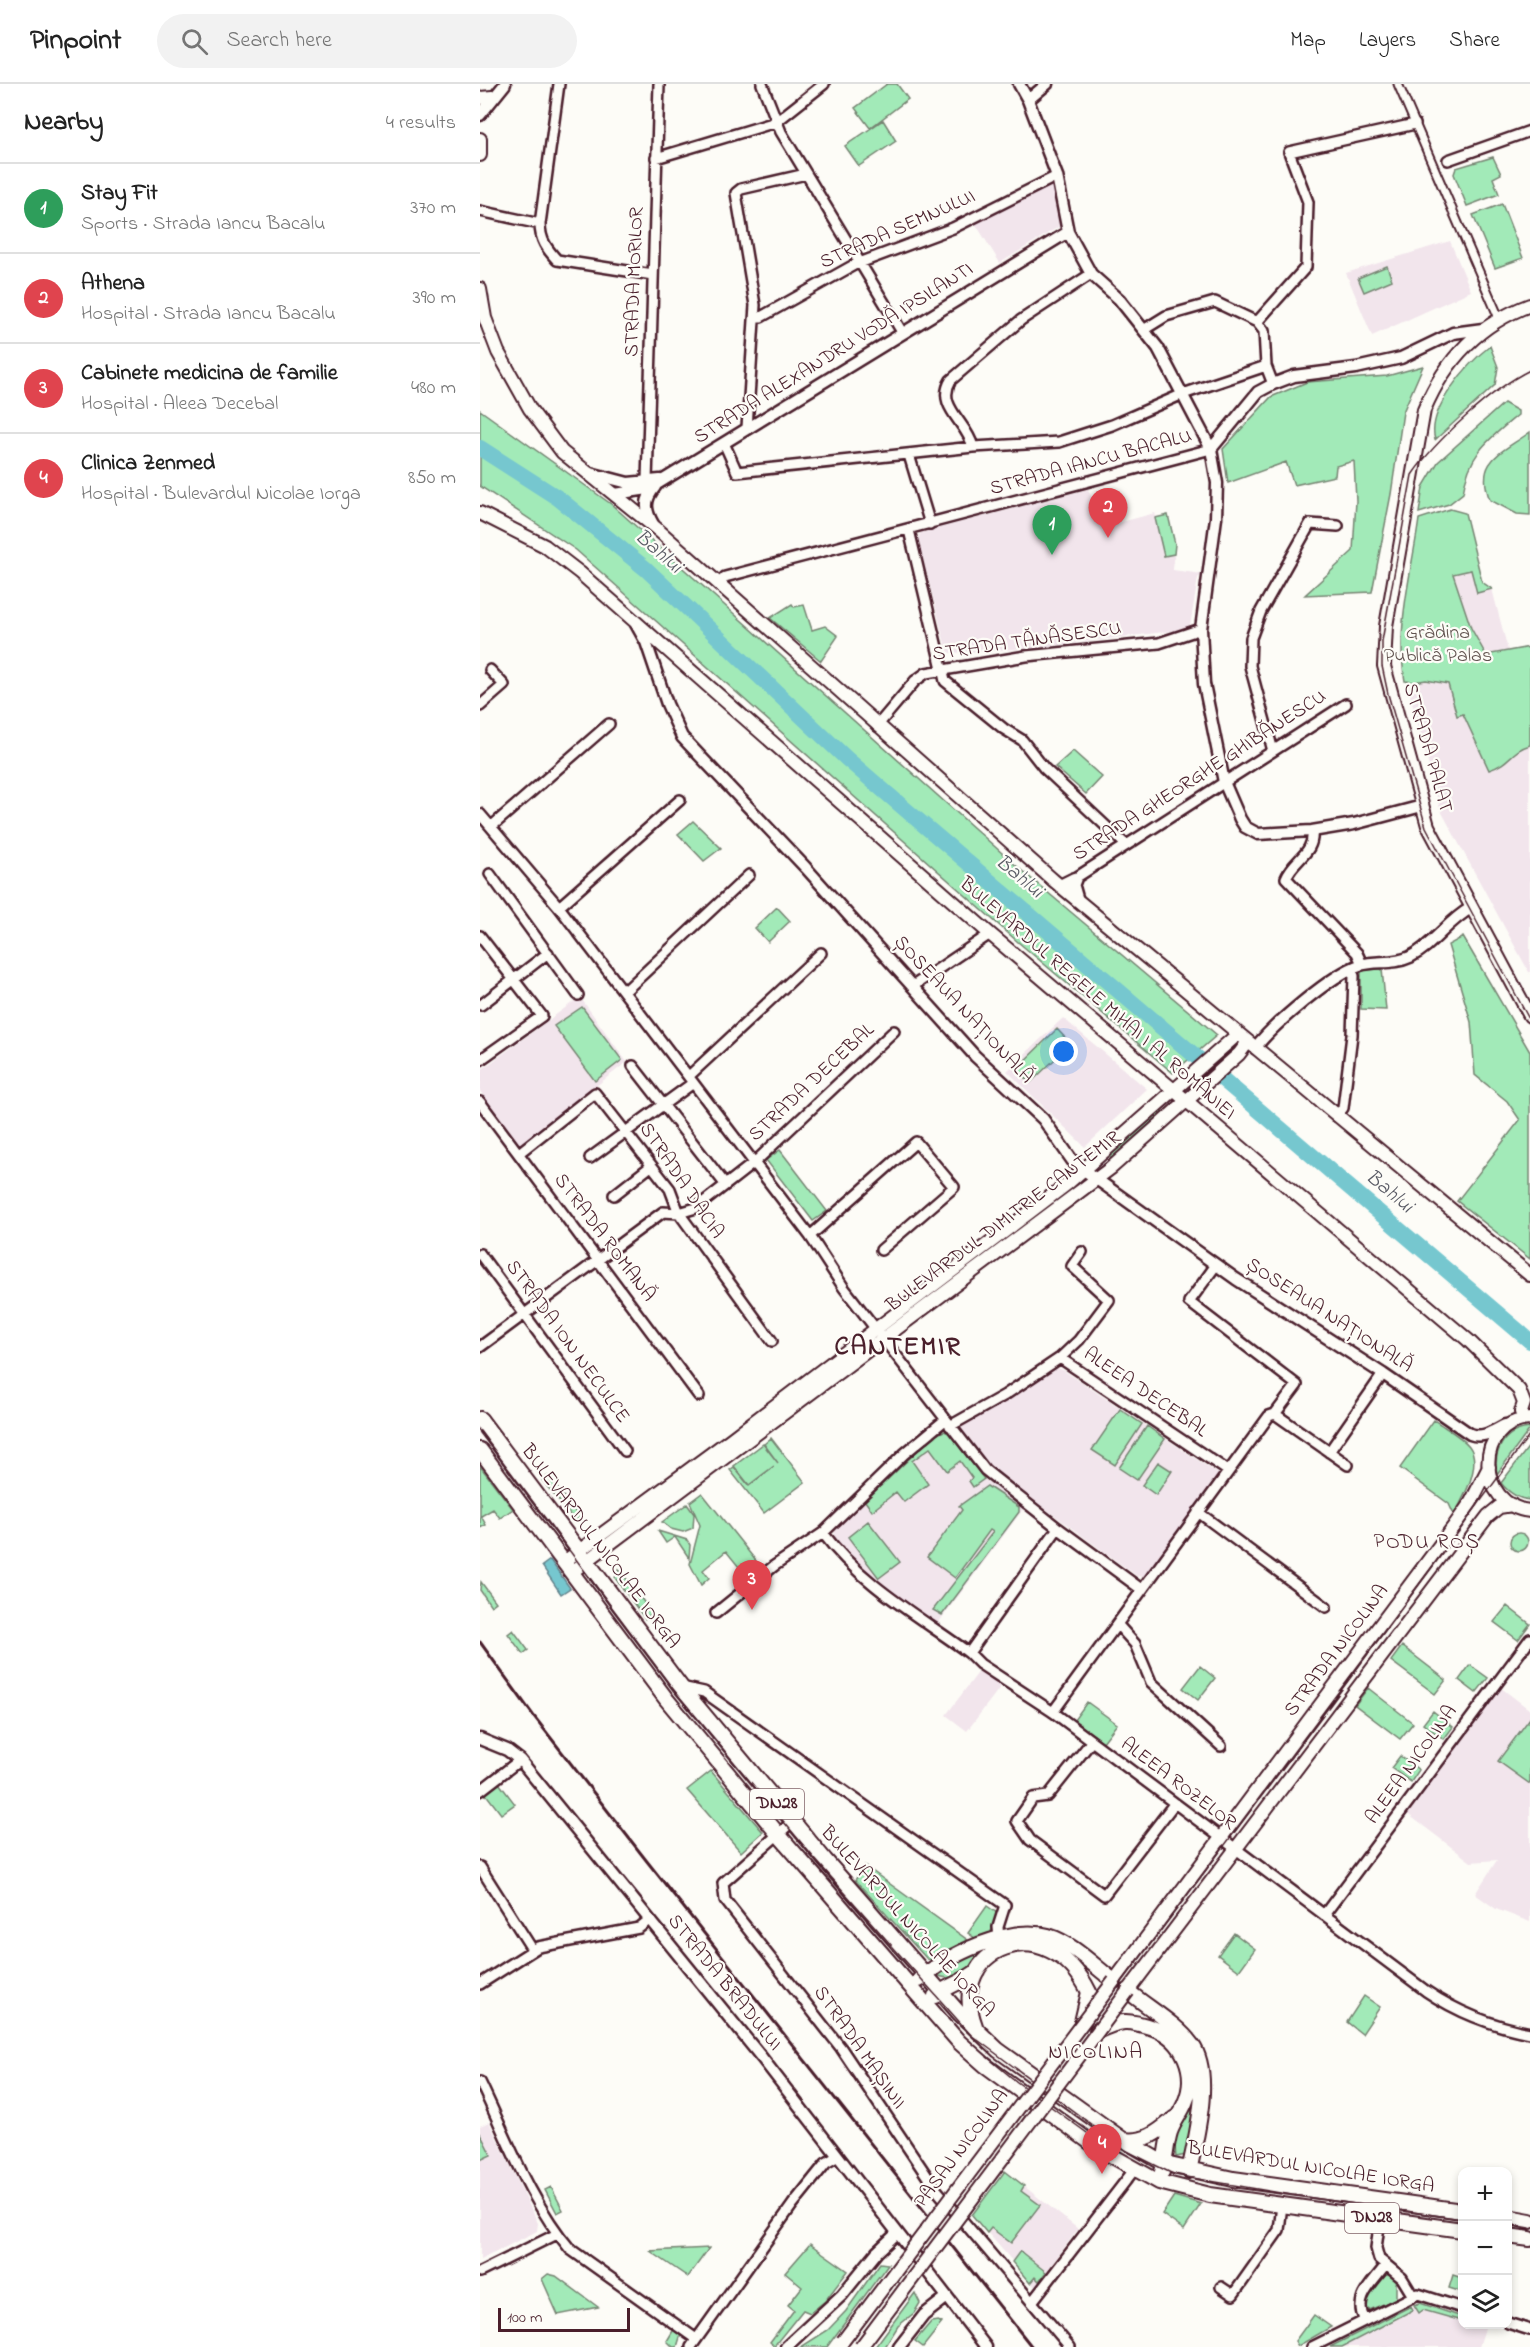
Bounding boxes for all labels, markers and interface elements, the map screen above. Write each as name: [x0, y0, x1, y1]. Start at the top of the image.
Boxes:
search box: [157, 14, 577, 68]
text: Pinpoint: [30, 21, 121, 62]
icon: search: [178, 25, 211, 58]
text: Search here: [226, 25, 332, 57]
text: Map: [1290, 26, 1326, 56]
text: Layers: [1359, 26, 1416, 56]
text: Share: [1449, 26, 1500, 56]
text: Nearby: [24, 104, 103, 142]
text: 4 results: [386, 109, 456, 138]
text: Stay Fit: [81, 178, 158, 210]
street label: STRADA SEMNULUI: [816, 183, 980, 277]
text: 1: [40, 194, 47, 223]
text: 370 m: [410, 194, 456, 223]
street label: STRADA MORILOR: [618, 206, 652, 357]
text: Sports · Strada Iancu Bacalu: [81, 210, 325, 239]
street label: STRADA ALEXANDRU VODĂ IPSILANTI: [689, 256, 979, 452]
text: Athena: [81, 268, 145, 300]
text: 2: [39, 284, 48, 313]
text: 390 m: [413, 284, 456, 313]
text: Hospital · Strada Iancu Bacalu: [81, 300, 336, 329]
text: Cabinete medicina de familie: [81, 358, 338, 390]
text: 3: [39, 374, 48, 403]
text: 480 m: [411, 374, 456, 403]
text: Hospital · Aleea Decebal: [81, 390, 278, 419]
street label: STRADA IANCU BACALU: [987, 422, 1195, 504]
text: Clinica Zenmed: [81, 448, 215, 480]
text: 4: [39, 464, 48, 493]
text: 850 m: [408, 464, 456, 493]
text: Hospital · Bulevardul Nicolae Iorga: [81, 480, 361, 509]
pin: 2: [1088, 488, 1128, 538]
pin: 1: [1032, 506, 1072, 555]
water label: Bahlui: [628, 523, 690, 583]
street label: STRADA TĂNĂSESCU: [931, 614, 1123, 670]
park label: Grădina Publică Palas: [1384, 619, 1492, 671]
street label: STRADA PALAT: [1395, 680, 1459, 816]
street label: STRADA GHEORGHE GHIBĂNESCU: [1067, 683, 1333, 869]
water label: Bahlui: [988, 848, 1051, 907]
street label: BULEVARDUL REGELE MIHAI I AL ROMÂNIEI: [952, 870, 1242, 1127]
street label: ȘOSEAUA NAȚIONALĂ: [886, 929, 1040, 1091]
street label: STRADA DECEBAL: [743, 1016, 882, 1149]
your location: [1049, 1037, 1078, 1066]
street label: STRADA DACIA: [631, 1117, 731, 1245]
street label: BULEVARDUL DIMITRIE CANTEMIR: [880, 1124, 1128, 1321]
water label: Bahlui: [1358, 1163, 1421, 1222]
street label: STRADA ROMANĂ: [546, 1168, 662, 1308]
street label: ȘOSEAUA NAȚIONALĂ: [1240, 1251, 1418, 1381]
street label: STRADA ION NECULCE: [498, 1254, 636, 1430]
district label: CANTEMIR: [835, 1329, 961, 1367]
street label: ALEEA DECEBAL: [1077, 1341, 1213, 1446]
street label: BULEVARDUL NICOLAE IORGA: [513, 1438, 687, 1655]
district label: PODU ROȘ: [1374, 1528, 1480, 1558]
pin: 3: [732, 1560, 772, 1610]
street label: STRADA NICOLINA: [1277, 1579, 1397, 1723]
street label: ALEEA NICOLINA: [1359, 1699, 1465, 1831]
street label: ALEEA ROZELOR: [1114, 1731, 1243, 1838]
road number: DN28: [750, 1789, 804, 1819]
street label: BULEVARDUL NICOLAE IORGA: [812, 1819, 1001, 2024]
street label: STRADA BRADULUI: [660, 1908, 788, 2058]
street label: STRADA MAȘINII: [806, 1980, 912, 2116]
district label: NICOLINA: [1048, 2038, 1144, 2068]
street label: PASAJ NICOLINA: [908, 2083, 1016, 2215]
pin: 4: [1082, 2124, 1122, 2174]
street label: BULEVARDUL NICOLAE IORGA: [1185, 2134, 1436, 2202]
map controls: [1458, 2167, 1512, 2329]
button: +: [1458, 2167, 1512, 2221]
road number: DN28: [1345, 2203, 1399, 2233]
button: −: [1458, 2221, 1512, 2275]
button: layers: [1458, 2275, 1512, 2329]
scale bar: [498, 2305, 630, 2332]
text: 100 m: [507, 2306, 542, 2330]

